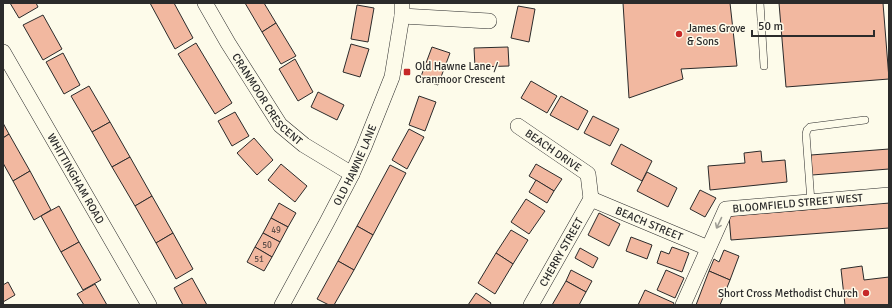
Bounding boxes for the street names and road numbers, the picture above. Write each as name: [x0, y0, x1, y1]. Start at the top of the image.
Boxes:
street label: CRANMOOR CRESCENT: [229, 51, 305, 148]
street label: OLD HAWNE LANE: [331, 123, 379, 208]
street label: BEACH DRIVE: [522, 127, 584, 175]
street label: WHITTINGHAM ROAD: [44, 131, 107, 226]
street label: BLOOMFIELD STREET WEST: [732, 191, 864, 215]
street label: BEACH STREET: [613, 204, 685, 244]
street label: CHERRY STREET: [537, 215, 586, 289]

